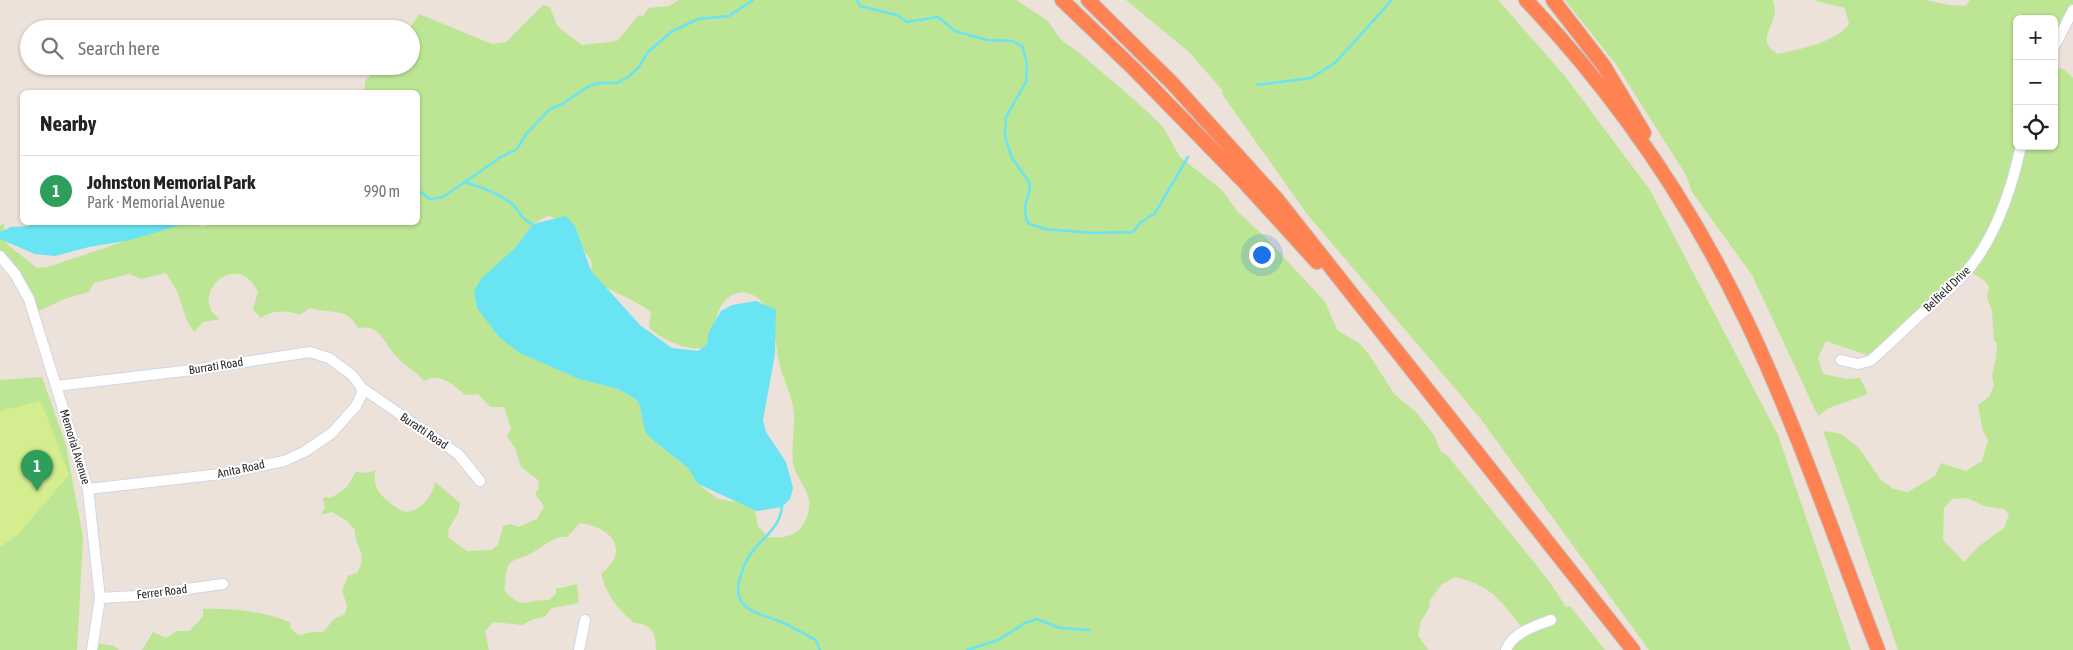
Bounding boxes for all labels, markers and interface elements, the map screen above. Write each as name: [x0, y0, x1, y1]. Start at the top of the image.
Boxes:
map controls: [2013, 15, 2058, 150]
button: +: [2013, 15, 2058, 60]
search box: [20, 20, 420, 75]
icon: search: [38, 34, 66, 62]
text: Search here: [78, 37, 160, 59]
button: −: [2013, 60, 2058, 105]
button: locate: [2013, 105, 2058, 150]
text: Nearby: [40, 111, 96, 135]
text: Johnston Memorial Park: [87, 171, 255, 193]
text: 1: [52, 182, 60, 200]
text: 990 m: [364, 182, 400, 200]
text: Park · Memorial Avenue: [87, 193, 225, 211]
your location: [1249, 242, 1275, 268]
street label: Belfield Drive: [1921, 263, 1973, 315]
street label: Burrati Road: [188, 355, 244, 377]
street label: Memorial Avenue: [57, 408, 93, 486]
street label: Buratti Road: [397, 410, 451, 452]
pin: 1: [21, 450, 53, 491]
street label: Anita Road: [216, 457, 266, 481]
street label: Ferrer Road: [136, 582, 188, 602]

